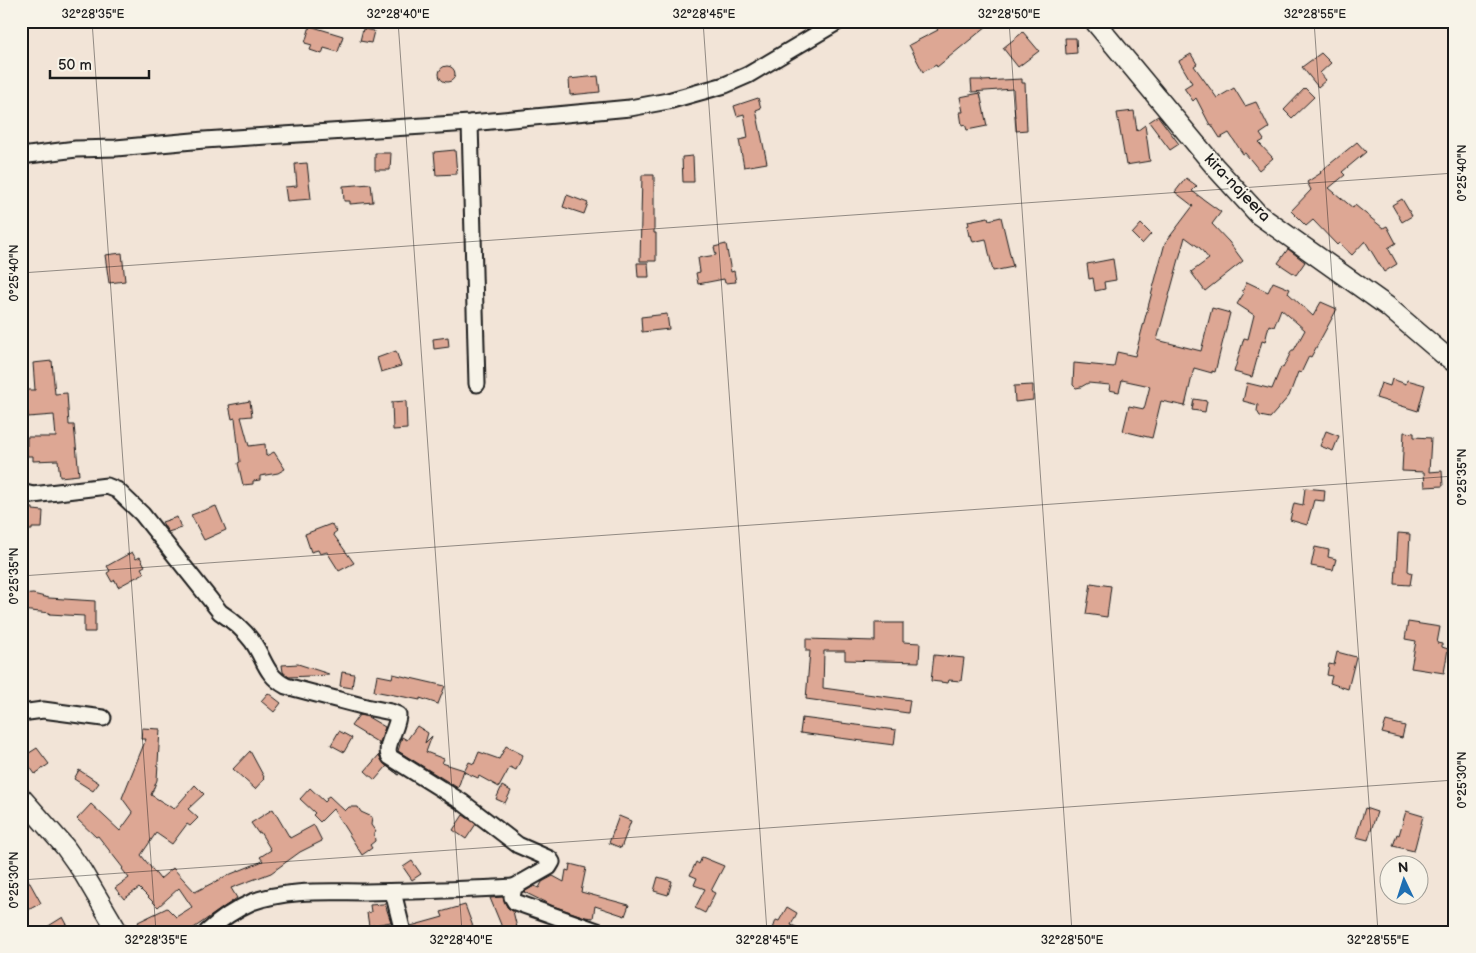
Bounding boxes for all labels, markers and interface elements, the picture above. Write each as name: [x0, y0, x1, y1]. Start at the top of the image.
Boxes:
text: 32°28'35"E: [61, 7, 125, 22]
text: 32°28'40"E: [366, 7, 430, 22]
text: 32°28'45"E: [673, 7, 736, 22]
text: 32°28'50"E: [978, 7, 1040, 22]
text: 32°28'55"E: [1284, 7, 1346, 22]
scale bar: [50, 48, 149, 80]
text: 50 m: [58, 56, 92, 75]
text: 0°25'40"N: [1455, 144, 1470, 202]
street label: kira-najeera: [1200, 150, 1274, 226]
text: 0°25'40"N: [7, 244, 22, 302]
text: 0°25'35"N: [1455, 449, 1470, 506]
text: 0°25'35"N: [7, 548, 22, 605]
text: 0°25'30"N: [1455, 751, 1470, 809]
text: 0°25'30"N: [7, 851, 22, 909]
north arrow: [1378, 856, 1428, 906]
text: N: [1397, 859, 1409, 876]
text: 32°28'35"E: [124, 933, 188, 948]
text: 32°28'40"E: [429, 933, 493, 948]
text: 32°28'45"E: [736, 933, 799, 948]
text: 32°28'50"E: [1041, 933, 1103, 948]
text: 32°28'55"E: [1347, 933, 1409, 948]

